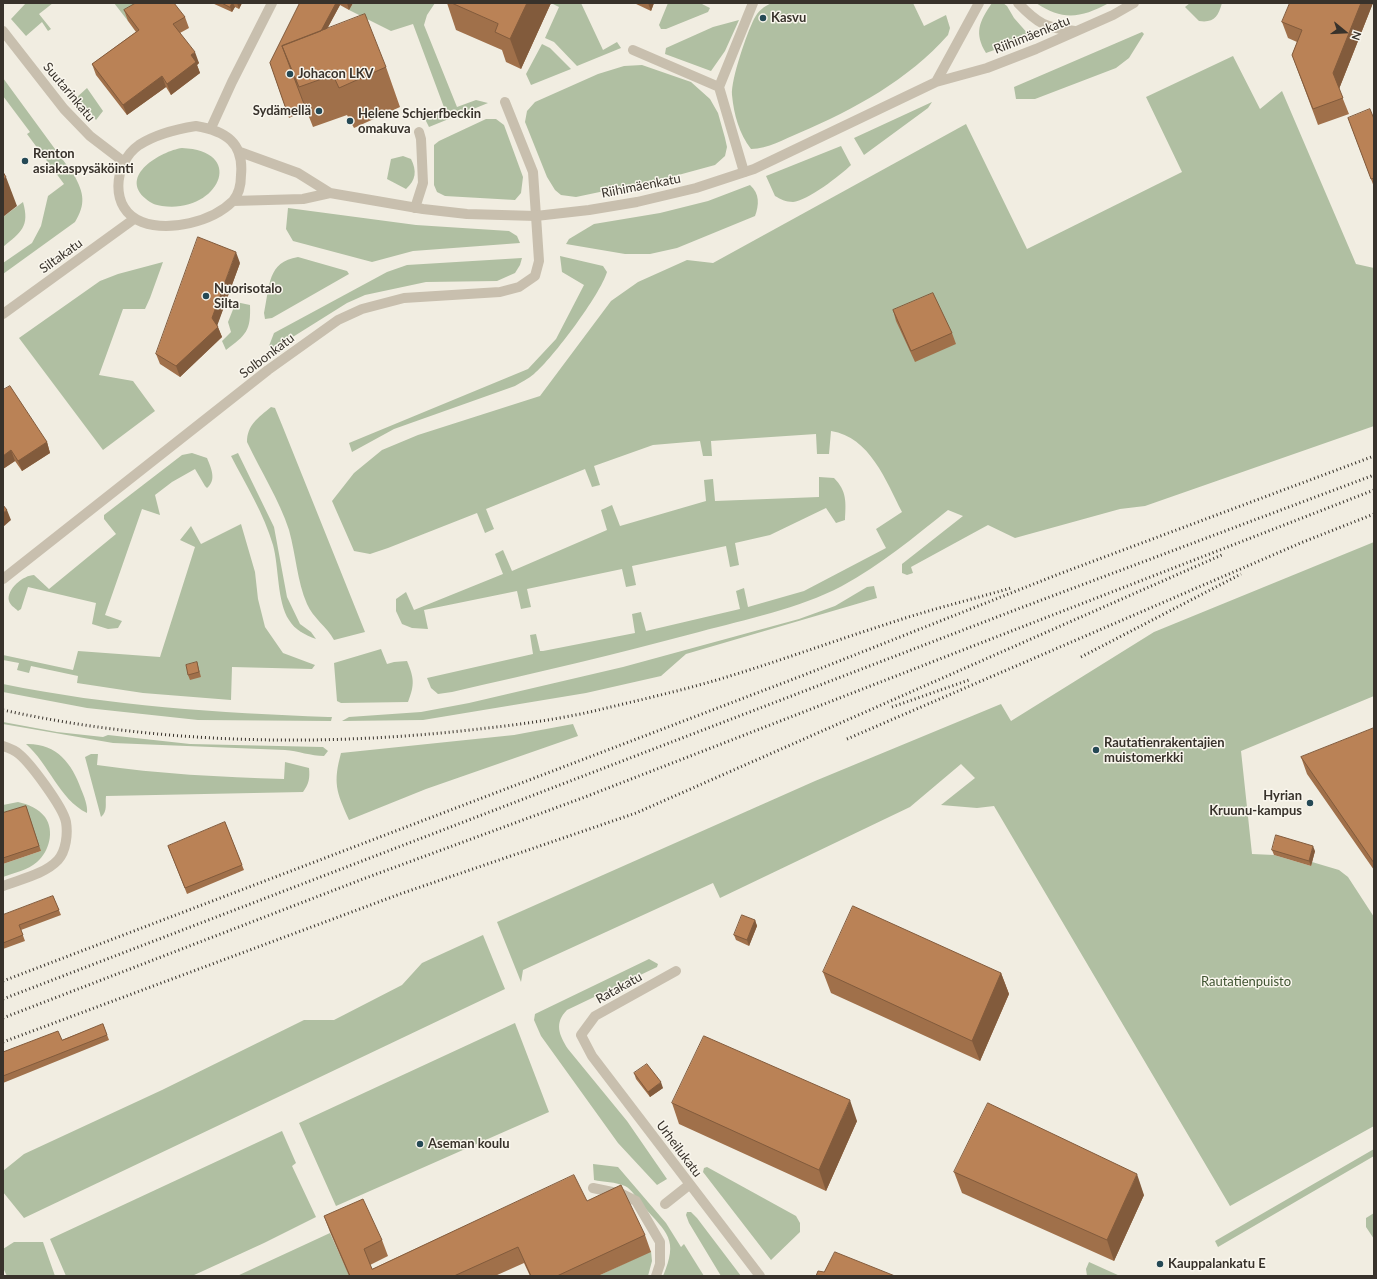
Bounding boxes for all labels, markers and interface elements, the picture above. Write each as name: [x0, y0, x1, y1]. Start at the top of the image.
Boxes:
place label: Kasvu: [771, 10, 806, 26]
north arrow: [1325, 12, 1365, 52]
marker: Kasvu: [758, 13, 768, 23]
street label: Riihimäenkatu: [992, 13, 1072, 57]
text: N: [1349, 30, 1364, 42]
street label: Suutarinkatu: [40, 59, 98, 125]
place label: Johacon LKV: [298, 66, 374, 82]
marker: Johacon LKV: [285, 69, 295, 79]
place label: Sydämellä: [253, 103, 311, 119]
marker: Sydämellä: [314, 106, 324, 116]
place label: Helene Schjerfbeckin omakuva: [358, 106, 481, 137]
marker: Helene Schjerfbeckin omakuva: [345, 116, 355, 126]
place label: Renton asiakaspysäköinti: [33, 146, 134, 177]
marker: Renton asiakaspysäköinti: [20, 156, 30, 166]
street label: Riihimäenkatu: [600, 171, 682, 201]
street label: Siltakatu: [37, 235, 85, 277]
place label: Nuorisotalo Silta: [214, 281, 282, 312]
marker: Nuorisotalo Silta: [201, 291, 211, 301]
street label: Solbonkatu: [237, 330, 297, 382]
place label: Rautatienrakentajien muistomerkki: [1104, 735, 1225, 766]
marker: Rautatienrakentajien muistomerkki: [1091, 745, 1101, 755]
place label: Hyrian Kruunu-kampus: [1209, 788, 1302, 819]
marker: Hyrian Kruunu-kampus: [1305, 798, 1315, 808]
street label: Ratakatu: [593, 969, 645, 1007]
park label: Rautatienpuisto: [1201, 974, 1291, 990]
street label: Urheilukatu: [653, 1118, 705, 1180]
place label: Aseman koulu: [428, 1136, 510, 1152]
marker: Aseman koulu: [415, 1139, 425, 1149]
place label: Kauppalankatu E: [1168, 1256, 1266, 1272]
marker: Kauppalankatu E: [1155, 1259, 1165, 1269]

